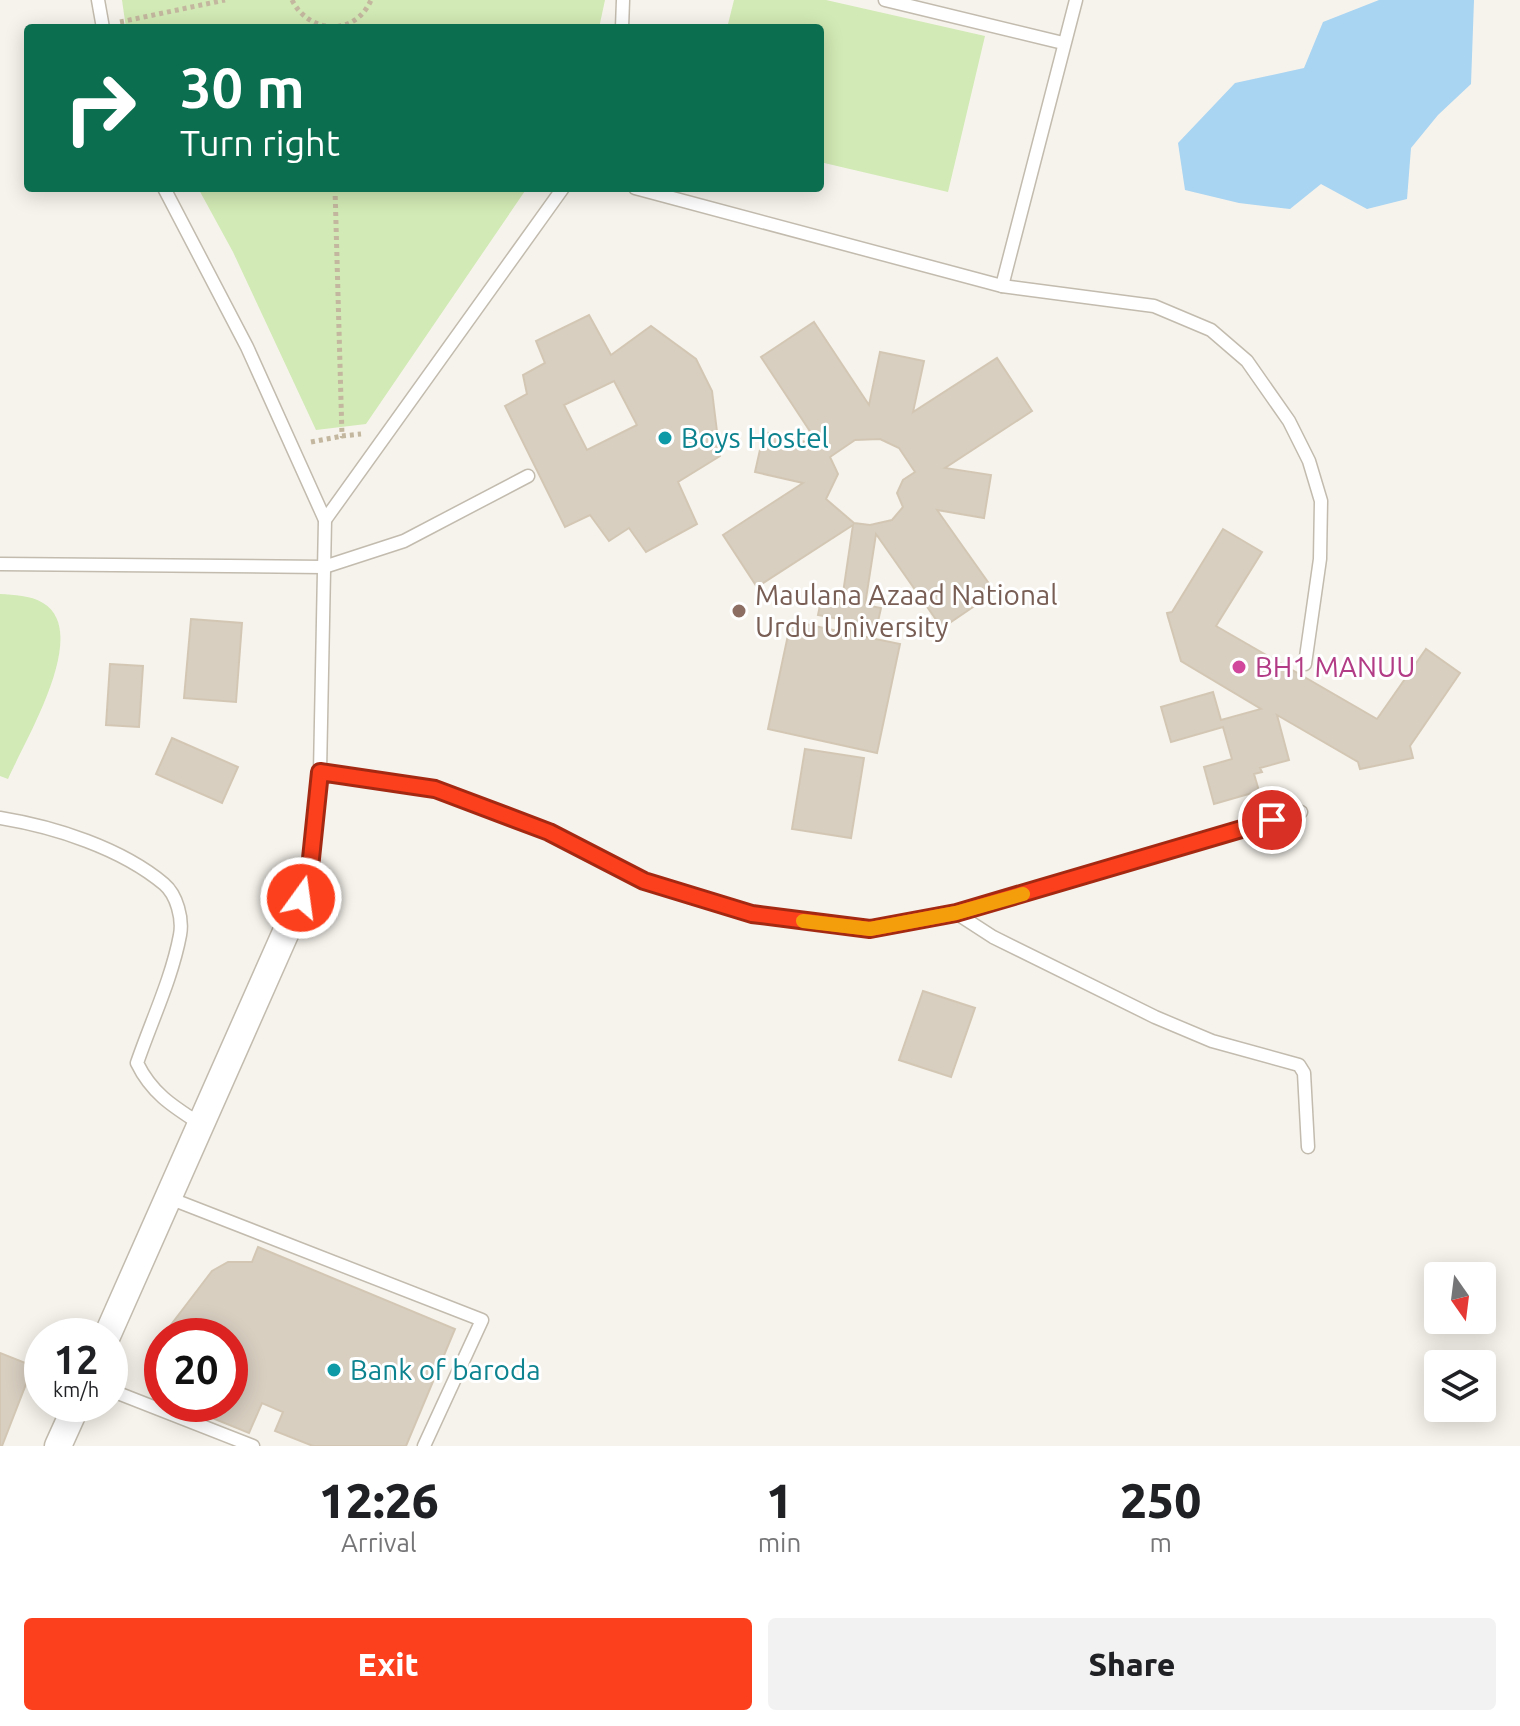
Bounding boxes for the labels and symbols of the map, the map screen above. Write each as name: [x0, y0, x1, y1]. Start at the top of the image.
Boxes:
place label: Boys Hostel: [681, 422, 829, 453]
marker: Boys Hostel: [656, 429, 674, 447]
place label: Maulana Azaad National Urdu University: [755, 579, 1058, 642]
marker: Maulana Azaad National Urdu University: [730, 602, 748, 620]
place label: BH1 MANUU: [1255, 651, 1415, 682]
marker: BH1 MANUU: [1230, 658, 1248, 676]
pin: [1238, 786, 1306, 854]
position arrow: [259, 856, 343, 940]
north arrow: [1424, 1262, 1496, 1334]
speed limit sign: 20: [144, 1318, 248, 1422]
place label: Bank of baroda: [350, 1354, 541, 1385]
marker: Bank of baroda: [325, 1361, 343, 1379]

